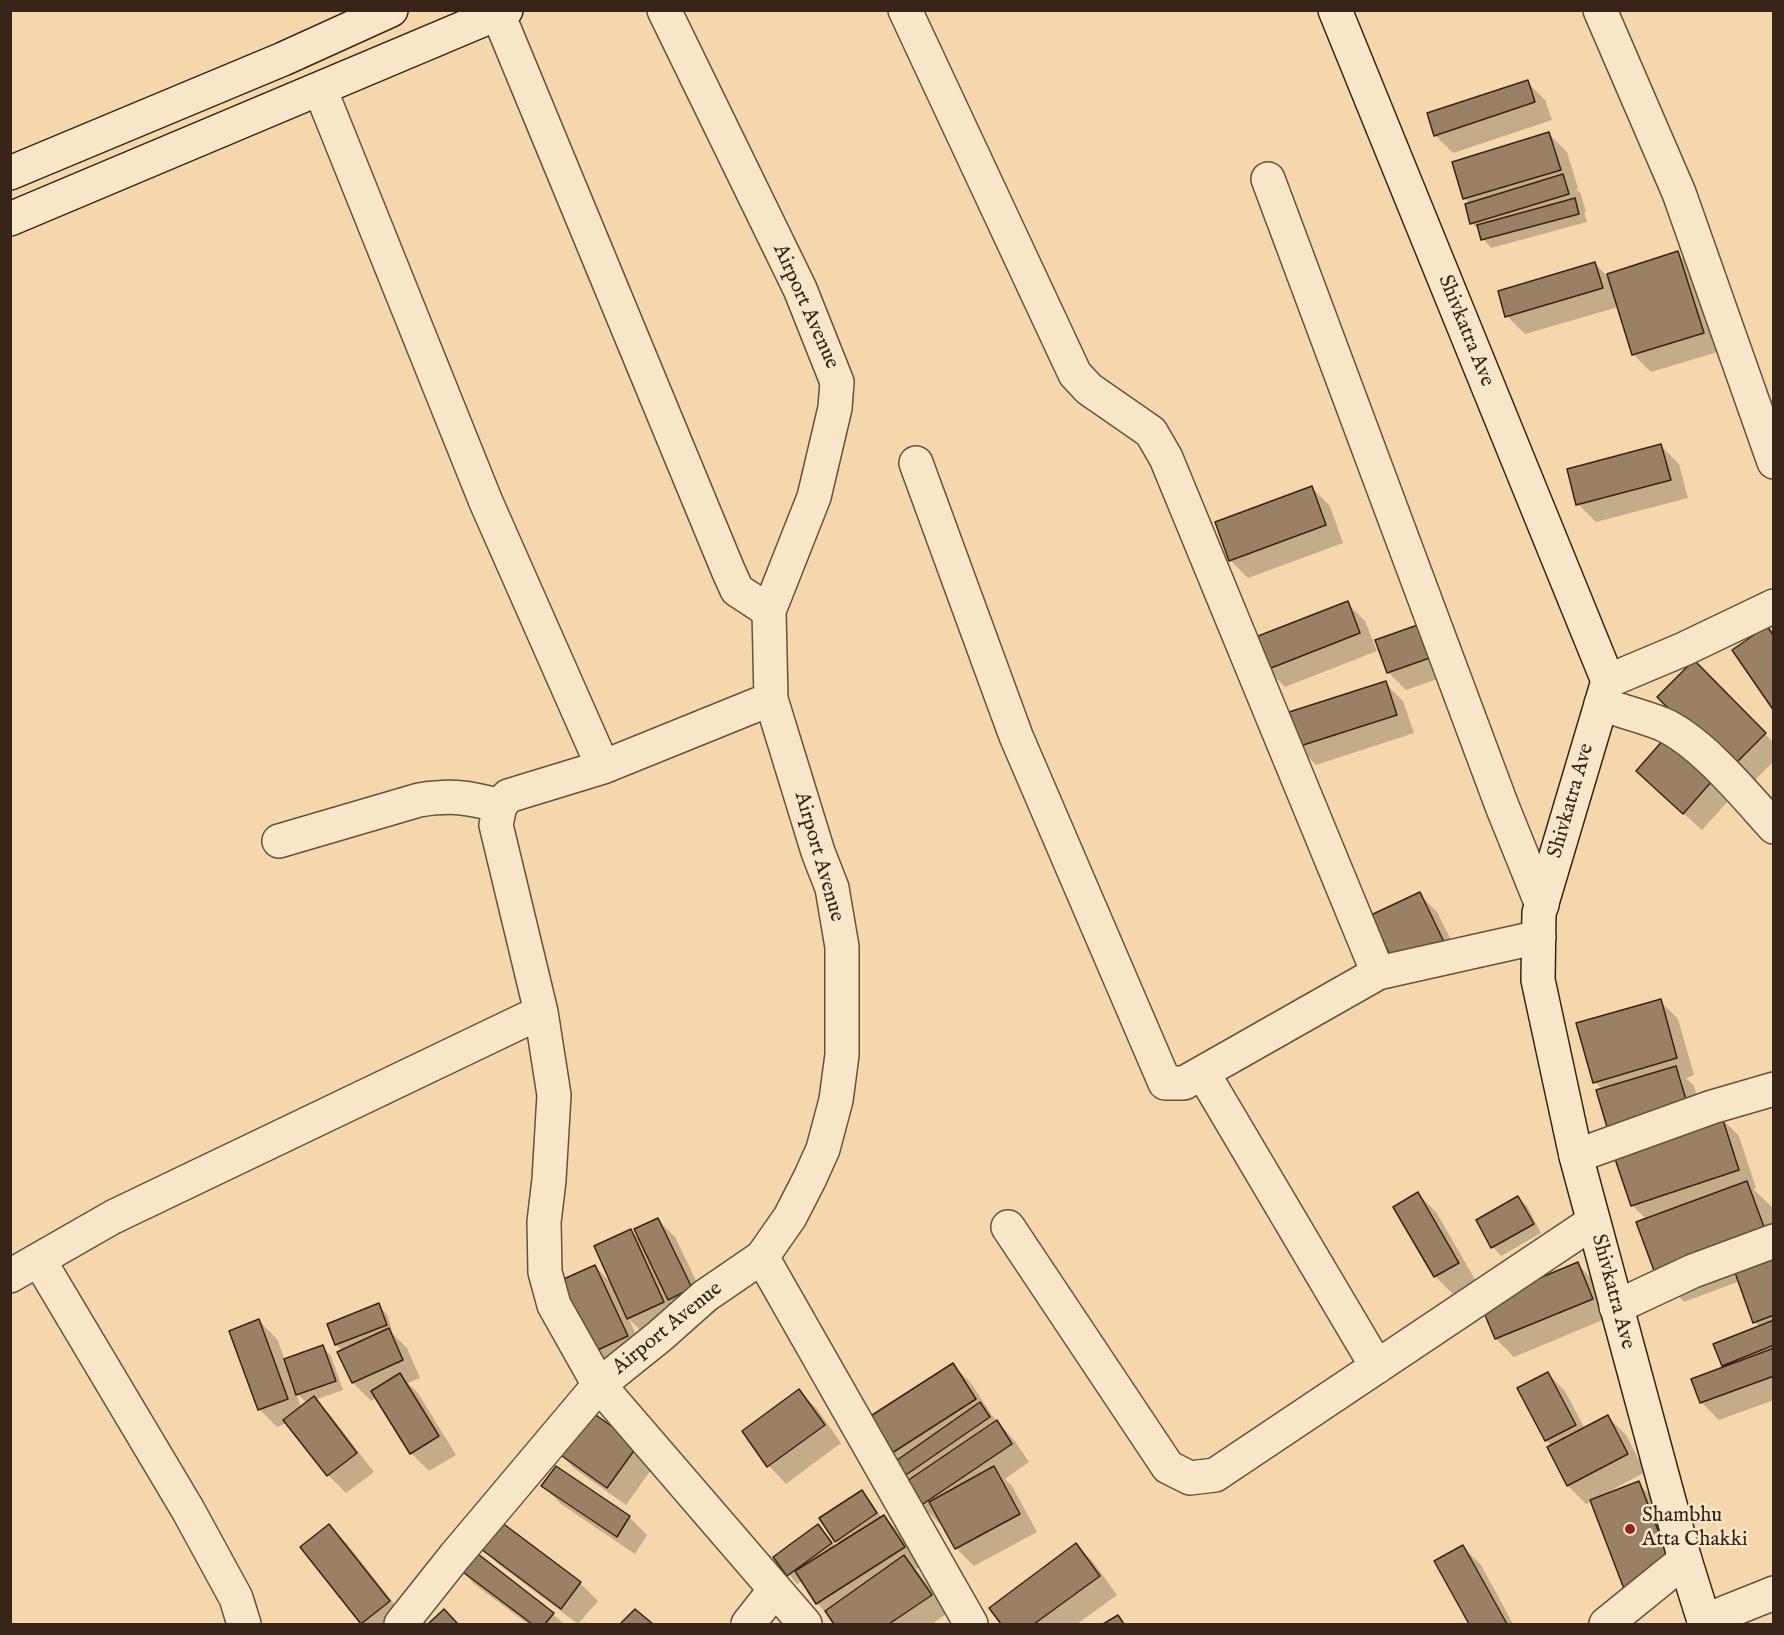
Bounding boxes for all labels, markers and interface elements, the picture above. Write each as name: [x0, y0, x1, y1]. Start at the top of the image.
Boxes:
street label: Airport Avenue: [766, 241, 844, 373]
street label: Shivkatra Ave: [1431, 272, 1499, 390]
street label: Shivkatra Ave: [1544, 741, 1600, 861]
street label: Airport Avenue: [787, 789, 849, 925]
street label: Shivkatra Ave: [1585, 1232, 1639, 1352]
street label: Airport Avenue: [608, 1277, 728, 1381]
place label: Shambhu Atta Chakki: [1642, 1504, 1748, 1554]
marker: Shambhu Atta Chakki: [1623, 1522, 1637, 1536]

